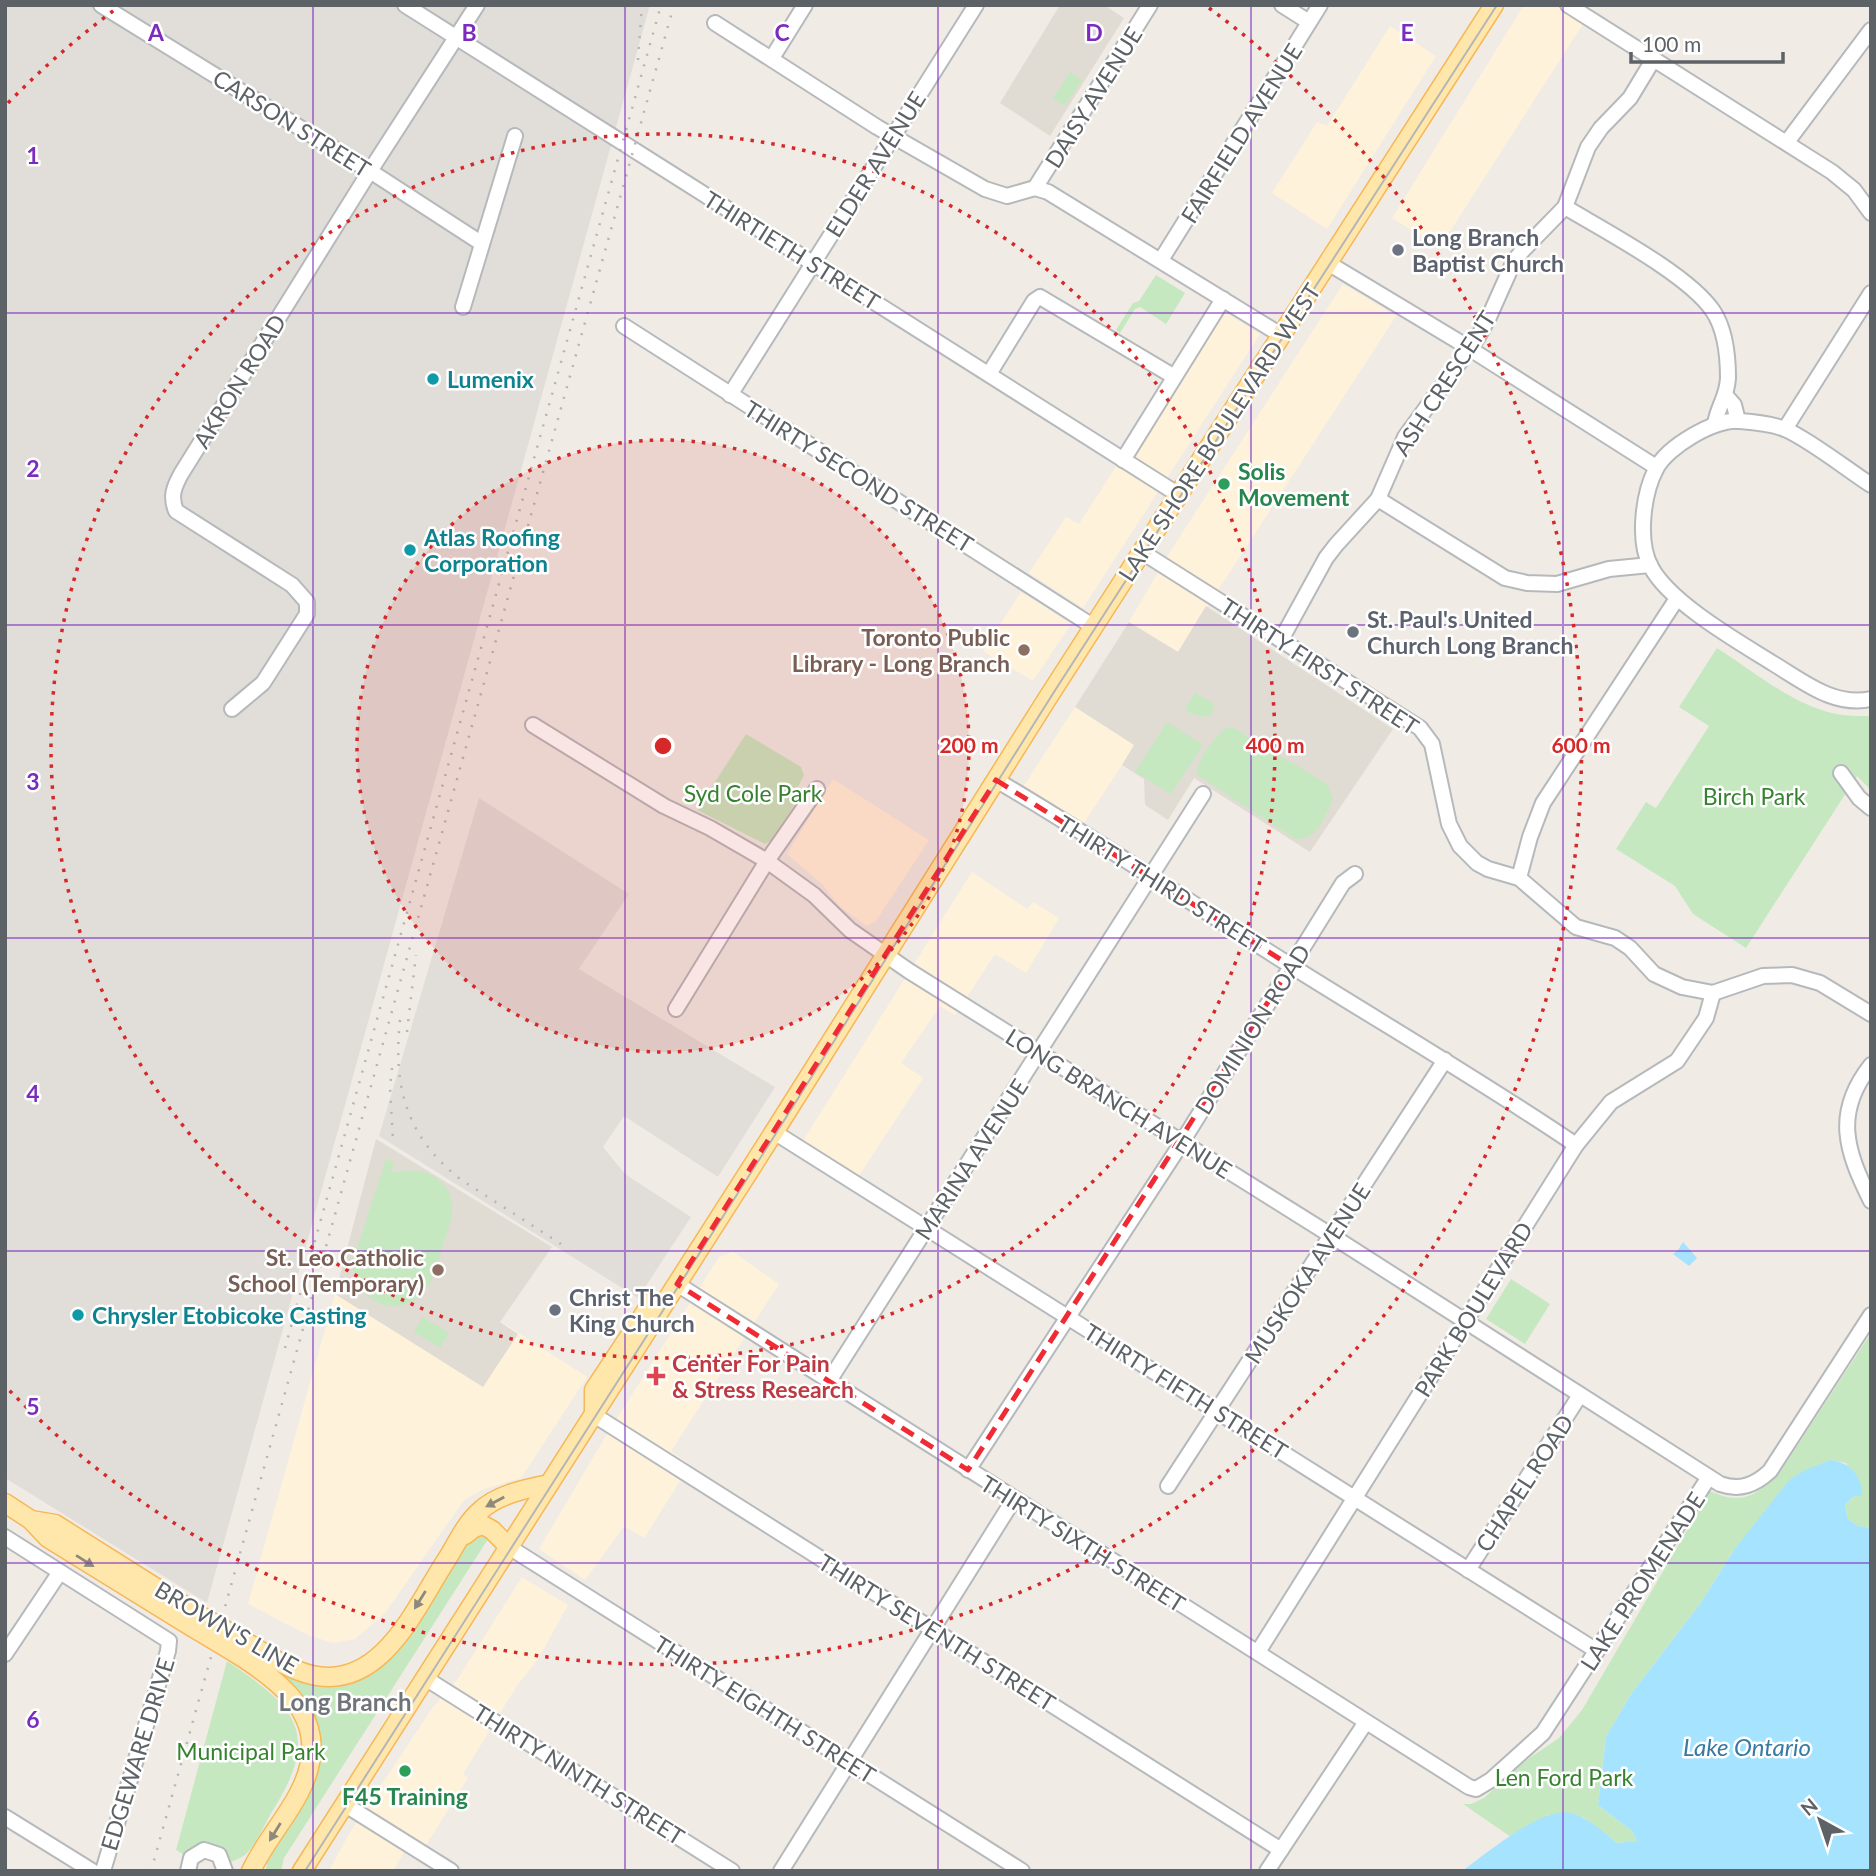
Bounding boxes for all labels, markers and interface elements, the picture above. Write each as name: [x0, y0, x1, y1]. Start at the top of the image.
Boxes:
text: A: [147, 18, 165, 46]
text: B: [461, 18, 477, 46]
text: C: [774, 18, 790, 46]
text: E: [1400, 18, 1414, 46]
street label: DAISY AVENUE: [1038, 21, 1148, 173]
scale bar: [1631, 21, 1783, 65]
text: 100 m: [1642, 31, 1701, 56]
street label: FAIRFIELD AVENUE: [1174, 38, 1308, 228]
street label: CARSON STREET: [208, 63, 376, 183]
street label: ELDER AVENUE: [819, 86, 931, 242]
text: 1: [26, 141, 40, 169]
street label: THIRTIETH STREET: [699, 184, 886, 316]
place label: Long Branch Baptist Church: [1412, 223, 1564, 277]
marker: Long Branch Baptist Church: [1390, 242, 1406, 258]
street label: LAKE SHORE BOULEVARD WEST: [1112, 277, 1326, 586]
street label: ASH CRESCENT: [1387, 305, 1501, 461]
street label: AKRON ROAD: [187, 309, 291, 453]
place label: Lumenix: [447, 365, 534, 393]
marker: Lumenix: [425, 371, 441, 387]
street label: THIRTY SECOND STREET: [739, 394, 979, 558]
text: 2: [26, 454, 40, 482]
place label: Solis Movement: [1238, 457, 1350, 511]
marker: Solis Movement: [1216, 476, 1232, 492]
place label: Atlas Roofing Corporation: [423, 523, 560, 577]
marker: Atlas Roofing Corporation: [402, 542, 418, 558]
street label: THIRTY FIRST STREET: [1216, 592, 1424, 741]
place label: St. Paul's United Church Long Branch: [1367, 605, 1573, 659]
place label: Toronto Public Library - Long Branch: [792, 623, 1010, 677]
marker: St. Paul's United Church Long Branch: [1345, 624, 1361, 640]
marker: Toronto Public Library - Long Branch: [1016, 642, 1032, 658]
text: 200 m: [939, 732, 999, 757]
text: 400 m: [1245, 732, 1305, 757]
text: 600 m: [1551, 732, 1611, 757]
centre of rings: [651, 734, 675, 758]
text: 3: [26, 767, 40, 795]
park label: Syd Cole Park: [684, 779, 823, 807]
park label: Birch Park: [1703, 782, 1806, 810]
street label: THIRTY THIRD STREET: [1053, 809, 1271, 960]
street label: DOMINION ROAD: [1189, 939, 1315, 1119]
street label: LONG BRANCH AVENUE: [1001, 1022, 1237, 1184]
street label: MARINA AVENUE: [909, 1073, 1033, 1245]
text: 4: [26, 1079, 40, 1107]
street label: MUSKOKA AVENUE: [1238, 1178, 1376, 1368]
street label: PARK BOULEVARD: [1408, 1216, 1538, 1402]
place label: St. Leo Catholic School (Temporary): [228, 1243, 424, 1297]
marker: St. Leo Catholic School (Temporary): [430, 1262, 446, 1278]
place label: Christ The King Church: [569, 1283, 695, 1337]
place label: Chrysler Etobicoke Casting: [92, 1301, 366, 1329]
marker: Christ The King Church: [547, 1302, 563, 1318]
marker: Chrysler Etobicoke Casting: [70, 1307, 86, 1323]
street label: THIRTY FIFTH STREET: [1079, 1317, 1293, 1465]
place label: Center For Pain & Stress Research: [672, 1349, 854, 1403]
marker: Center For Pain & Stress Research: [646, 1366, 666, 1386]
text: 5: [26, 1392, 40, 1420]
street label: CHAPEL ROAD: [1469, 1409, 1579, 1557]
street label: THIRTY SIXTH STREET: [976, 1469, 1191, 1618]
street label: LAKE PROMENADE: [1574, 1487, 1710, 1675]
one-way arrow: [485, 1496, 505, 1507]
street label: THIRTY SEVENTH STREET: [813, 1547, 1061, 1717]
one-way arrow: [75, 1554, 94, 1567]
street label: BROWN'S LINE: [150, 1575, 304, 1679]
one-way arrow: [414, 1591, 427, 1610]
street label: THIRTY EIGHTH STREET: [649, 1629, 881, 1789]
street label: EDGEWARE DRIVE: [94, 1654, 180, 1854]
district label: Long Branch: [279, 1687, 411, 1716]
street label: THIRTY NINTH STREET: [468, 1698, 690, 1851]
text: 6: [26, 1705, 40, 1733]
water label: Lake Ontario: [1683, 1732, 1811, 1761]
park label: Municipal Park: [176, 1737, 326, 1765]
marker: F45 Training: [397, 1763, 413, 1779]
park label: Len Ford Park: [1495, 1763, 1634, 1791]
place label: F45 Training: [342, 1782, 468, 1810]
north arrow: [1785, 1785, 1855, 1855]
text: N: [1796, 1793, 1822, 1820]
one-way arrow: [268, 1823, 281, 1842]

